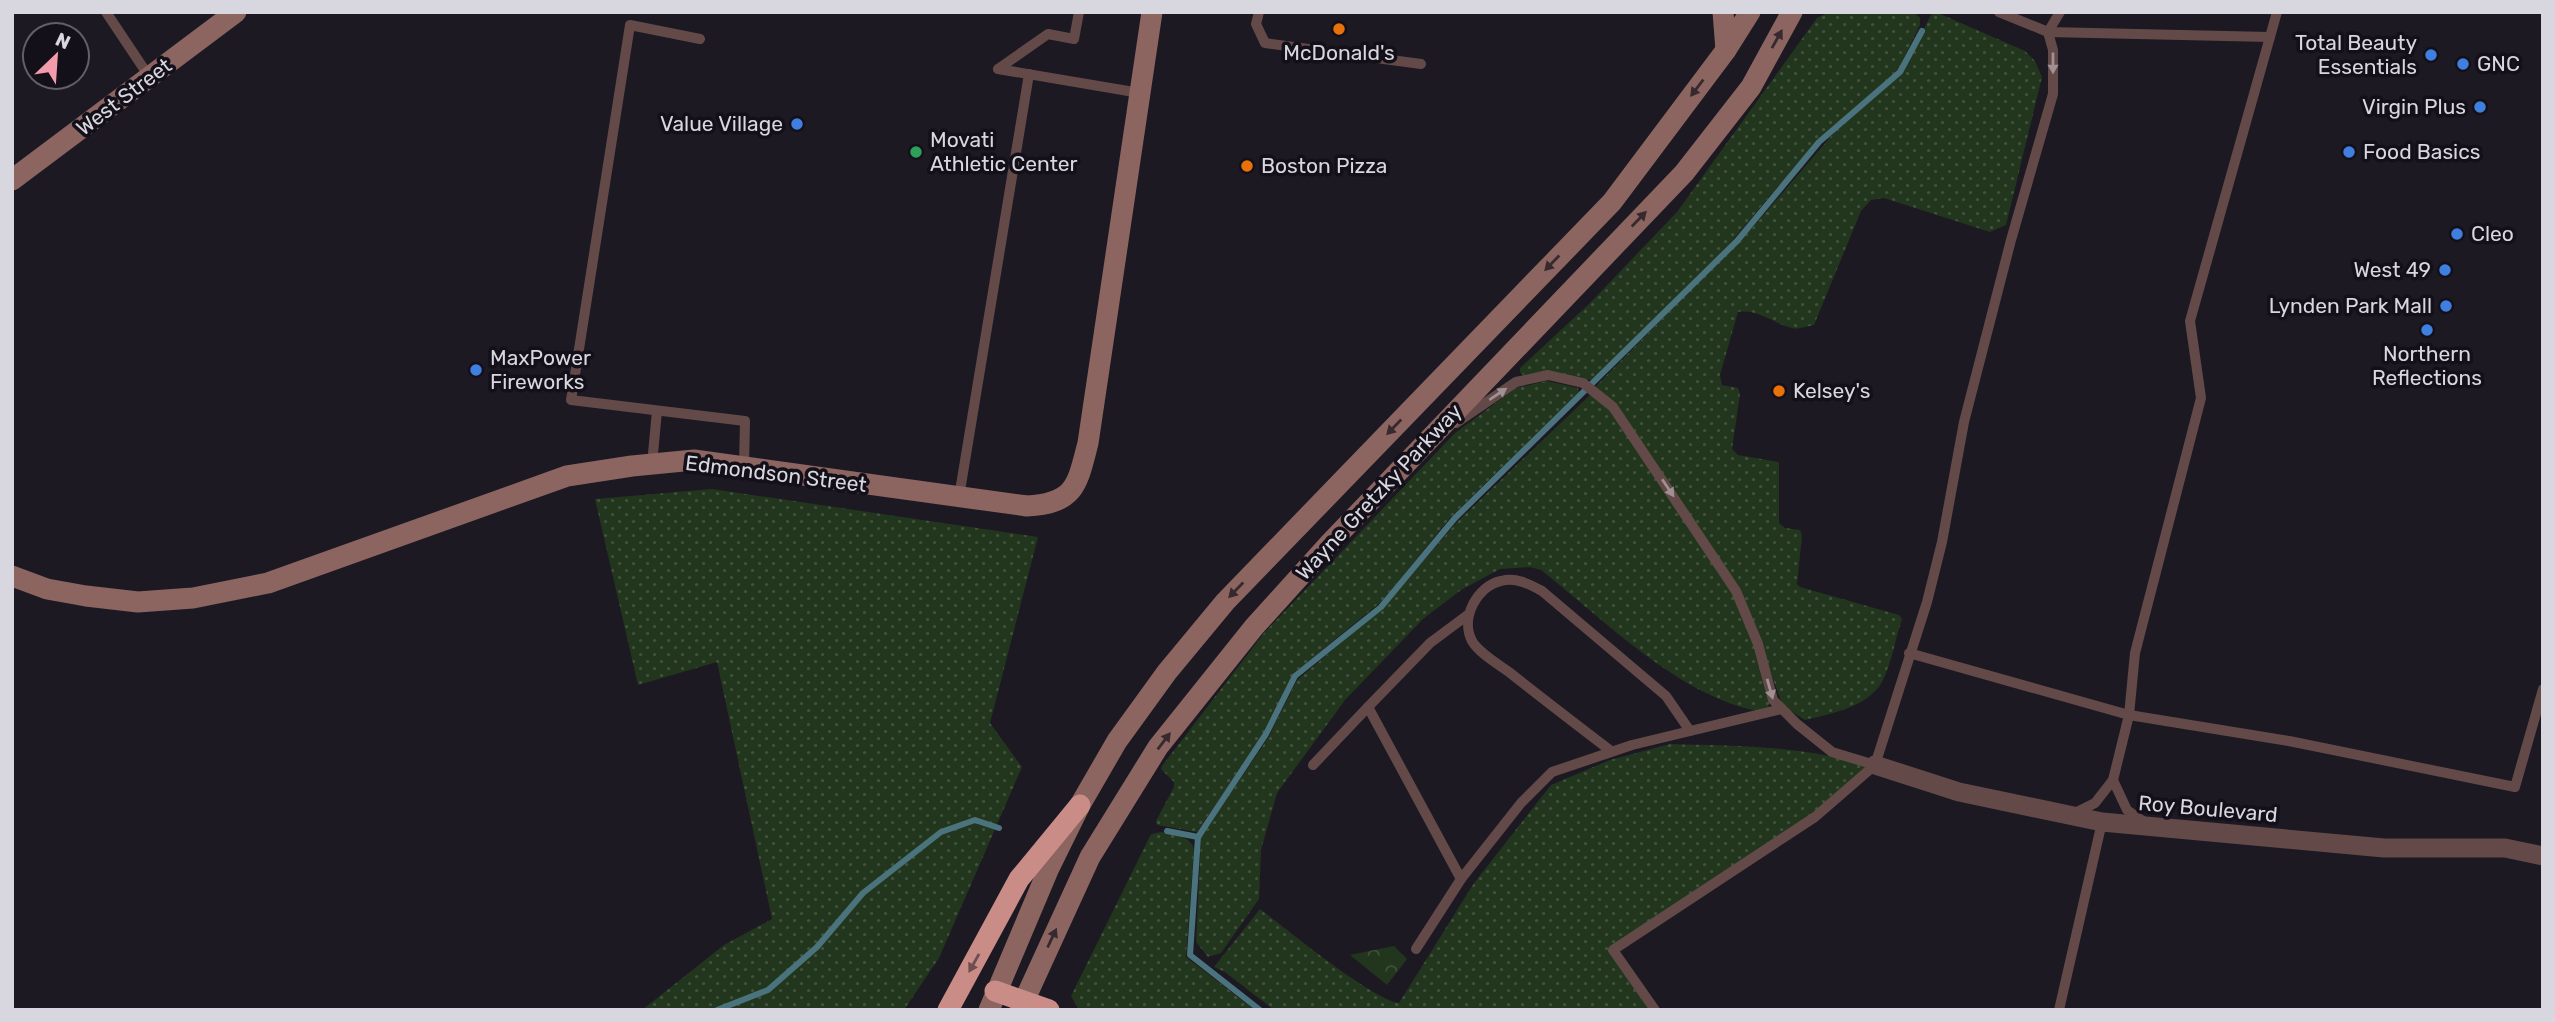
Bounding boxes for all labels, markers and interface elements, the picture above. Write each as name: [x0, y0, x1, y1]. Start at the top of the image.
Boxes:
north arrow: [21, 21, 91, 91]
marker: McDonald's: [1331, 21, 1347, 37]
text: N: [52, 28, 74, 54]
one-way arrow: [1771, 29, 1783, 49]
place label: Total Beauty Essentials: [2295, 30, 2417, 79]
place label: McDonald's: [1283, 40, 1395, 65]
marker: Total Beauty Essentials: [2423, 47, 2439, 63]
place label: GNC: [2477, 51, 2520, 76]
one-way arrow: [2047, 52, 2059, 74]
street label: West Street: [71, 53, 176, 141]
marker: GNC: [2455, 56, 2471, 72]
one-way arrow: [1690, 79, 1704, 98]
place label: Virgin Plus: [2362, 94, 2466, 119]
marker: Virgin Plus: [2472, 99, 2488, 115]
place label: Value Village: [660, 111, 783, 136]
marker: Value Village: [789, 116, 805, 132]
place label: Movati Athletic Center: [930, 127, 1078, 176]
place label: Food Basics: [2363, 139, 2481, 164]
marker: Movati Athletic Center: [908, 144, 924, 160]
marker: Food Basics: [2341, 144, 2357, 160]
place label: Boston Pizza: [1261, 153, 1387, 178]
marker: Boston Pizza: [1239, 158, 1255, 174]
one-way arrow: [1631, 211, 1647, 228]
place label: Cleo: [2471, 221, 2514, 246]
marker: Cleo: [2449, 226, 2465, 242]
one-way arrow: [1544, 254, 1560, 271]
place label: West 49: [2353, 257, 2431, 282]
marker: West 49: [2437, 262, 2453, 278]
place label: Lynden Park Mall: [2269, 293, 2432, 318]
marker: Lynden Park Mall: [2438, 298, 2454, 314]
marker: Northern Reflections: [2419, 322, 2435, 338]
place label: Northern Reflections: [2372, 341, 2482, 390]
place label: MaxPower Fireworks: [490, 345, 591, 394]
marker: MaxPower Fireworks: [468, 362, 484, 378]
place label: Kelsey's: [1793, 378, 1870, 403]
marker: Kelsey's: [1771, 383, 1787, 399]
one-way arrow: [1488, 388, 1507, 401]
street label: Wayne Gretzky Parkway: [1290, 398, 1467, 585]
one-way arrow: [1386, 418, 1402, 435]
street label: Edmondson Street: [684, 450, 868, 497]
one-way arrow: [1661, 479, 1675, 497]
one-way arrow: [1227, 582, 1244, 599]
one-way arrow: [1766, 679, 1776, 700]
one-way arrow: [1156, 732, 1170, 750]
street label: Roy Boulevard: [2137, 790, 2279, 827]
one-way arrow: [1046, 928, 1057, 949]
one-way arrow: [968, 953, 980, 972]

